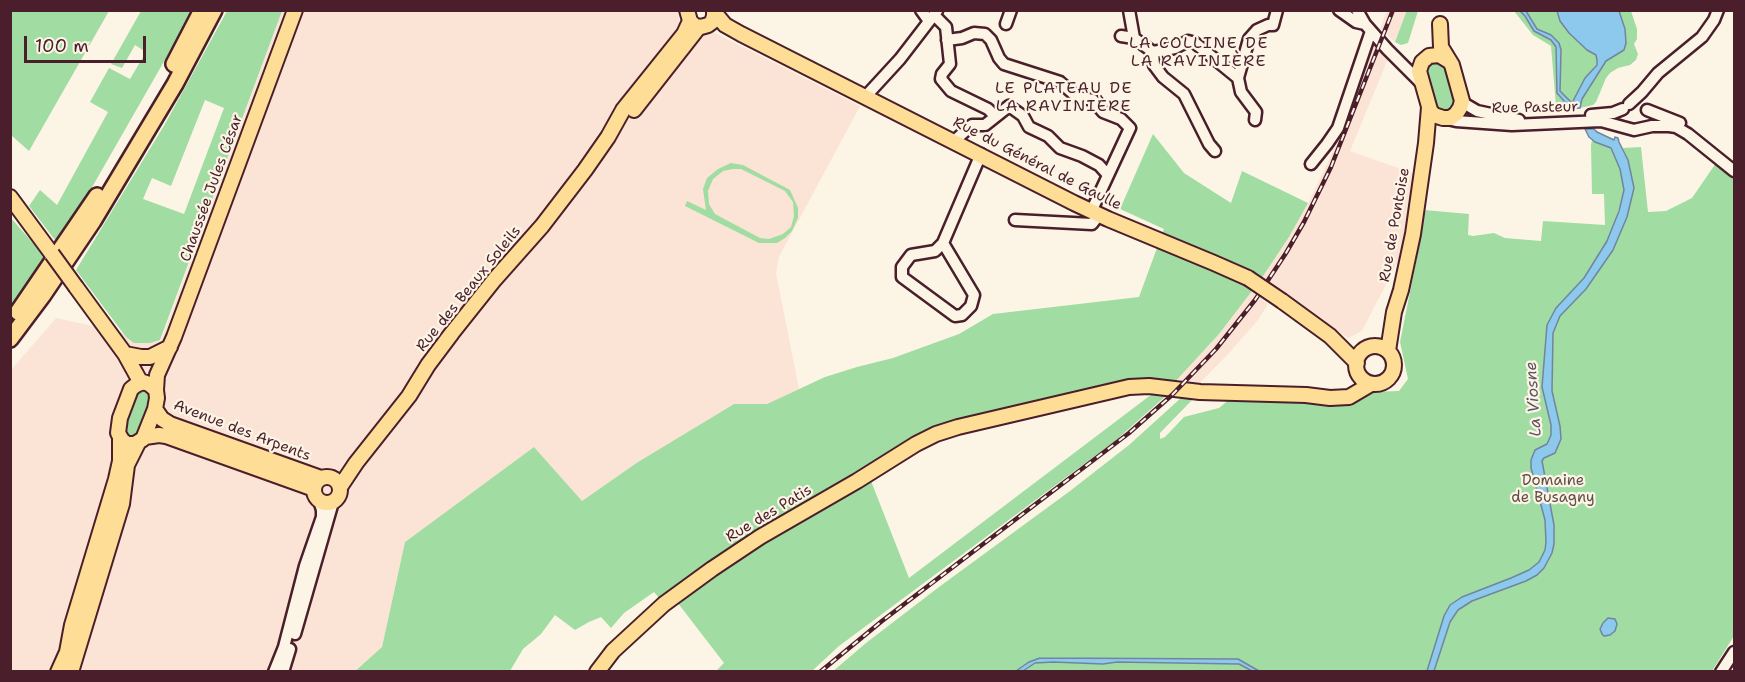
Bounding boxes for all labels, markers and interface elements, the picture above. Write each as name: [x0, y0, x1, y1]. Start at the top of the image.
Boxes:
scale bar: [27, 24, 148, 62]
text: 100 m: [35, 34, 89, 58]
district label: LA COLLINE DE LA RAVINIÈRE: [1129, 34, 1269, 72]
district label: LE PLATEAU DE LA RAVINIÈRE: [995, 79, 1133, 117]
street label: Rue Pasteur: [1492, 98, 1578, 118]
street label: Chaussée Jules César: [177, 112, 247, 264]
street label: Rue du Général de Gaulle: [950, 114, 1124, 214]
street label: Rue de Pontoise: [1376, 166, 1414, 284]
street label: Rue des Beaux Soleils: [413, 223, 525, 355]
water label: La Viosne: [1522, 361, 1546, 437]
street label: Avenue des Arpents: [171, 397, 313, 465]
park label: Domaine de Busagny: [1511, 472, 1595, 507]
street label: Rue des Patis: [723, 481, 815, 547]

